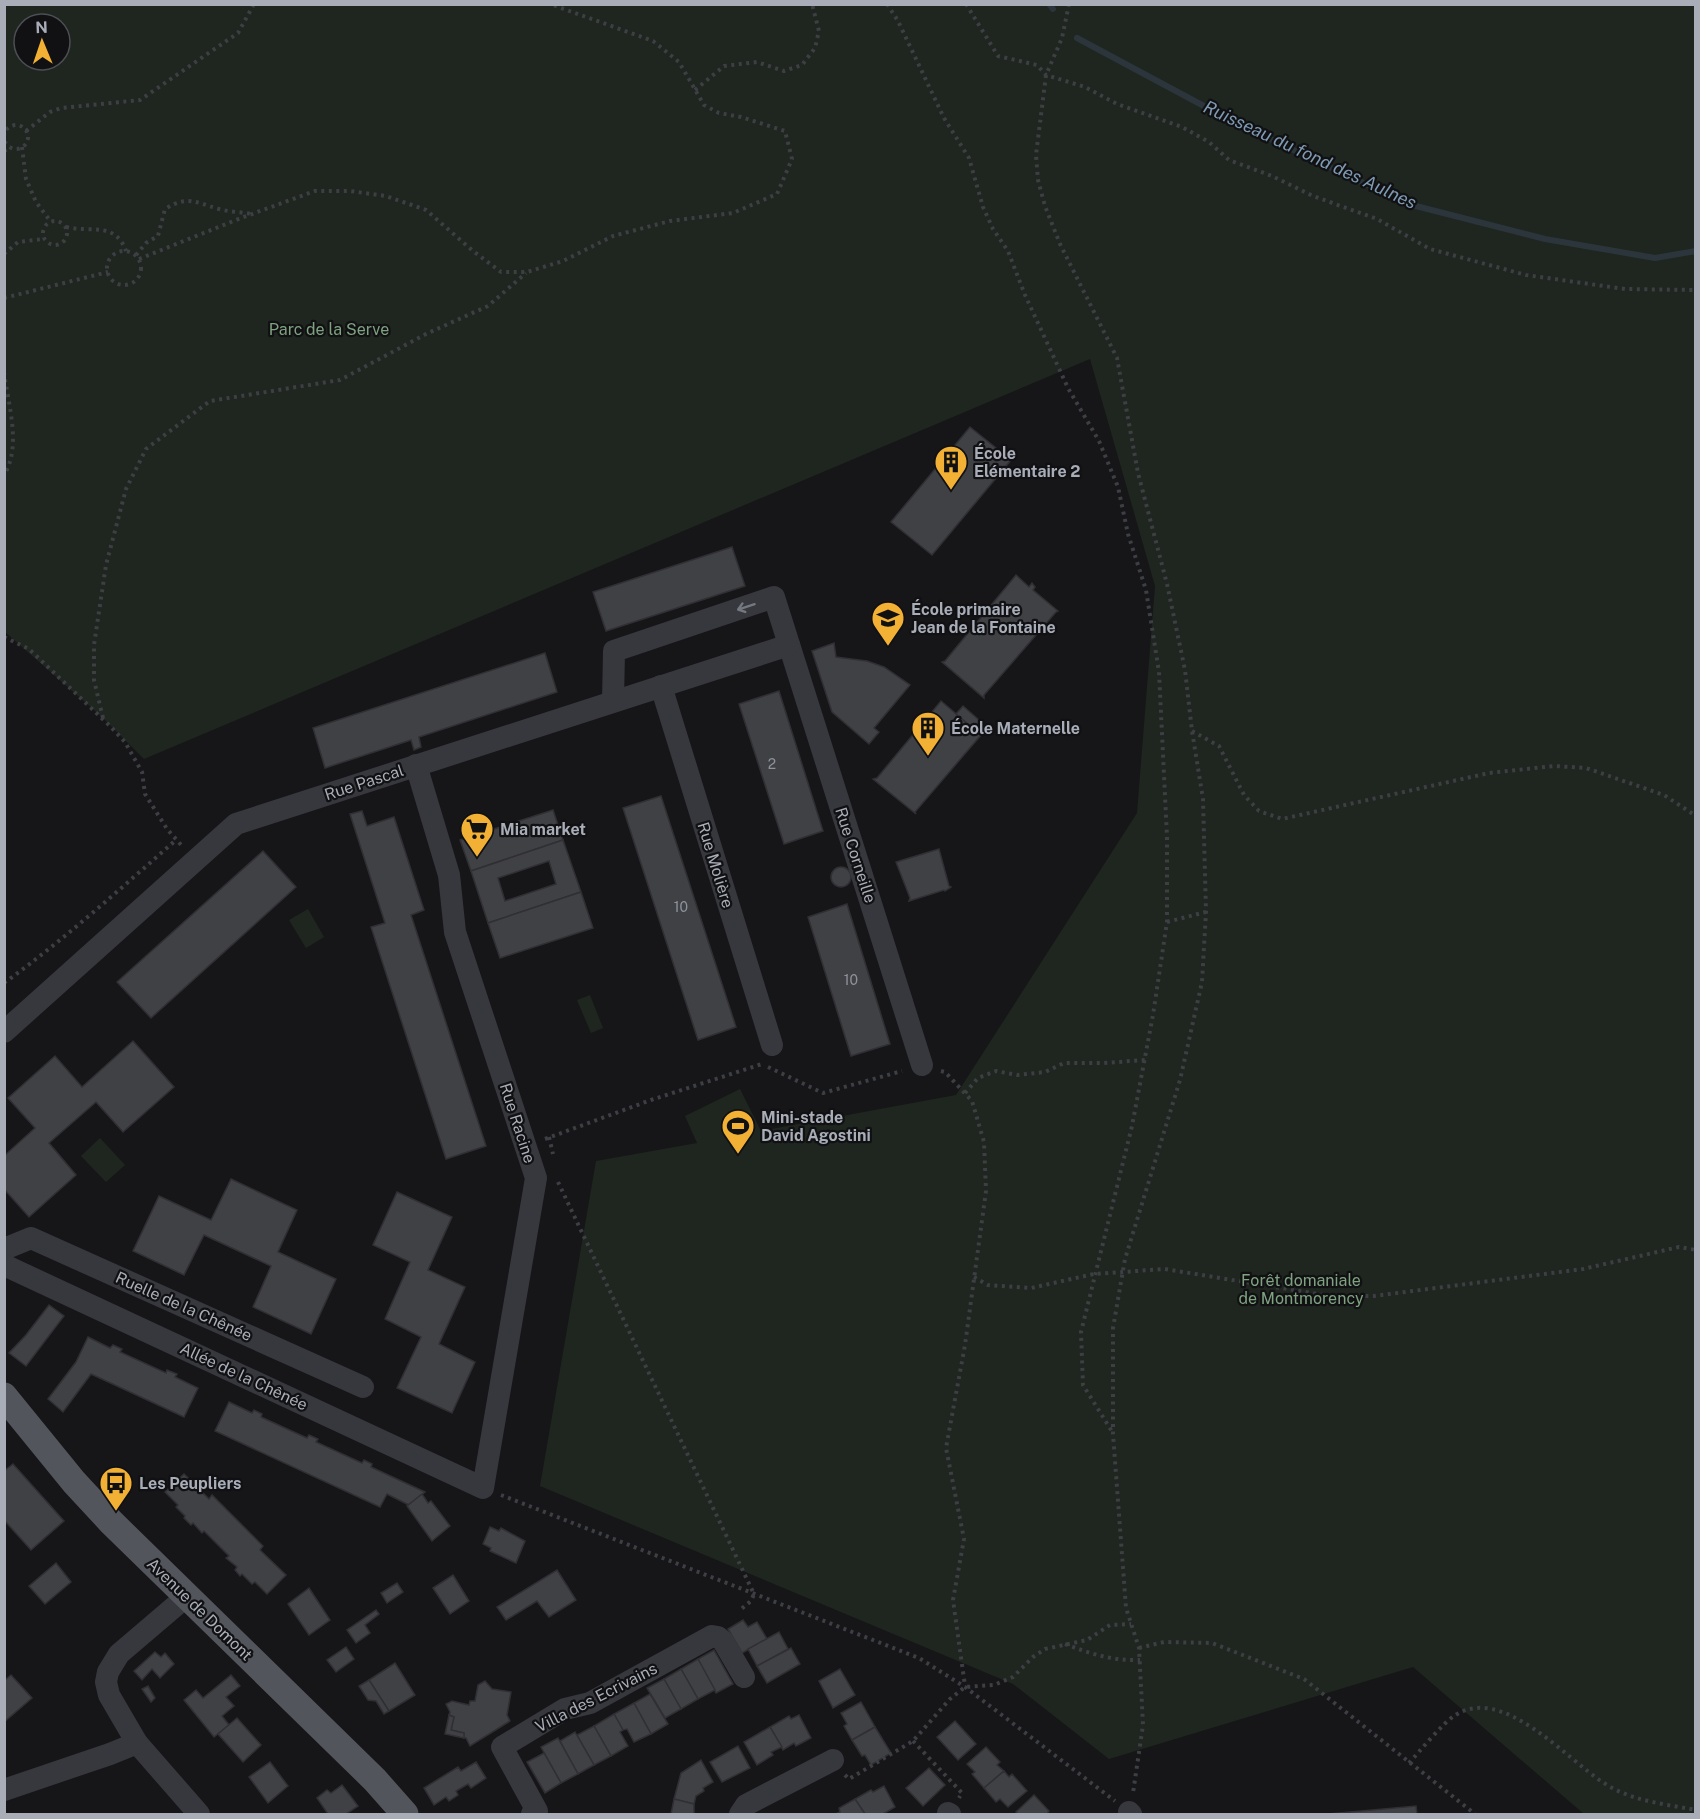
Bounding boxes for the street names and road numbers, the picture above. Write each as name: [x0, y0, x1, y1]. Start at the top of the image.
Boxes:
street label: Rue Pascal: [322, 761, 406, 804]
street label: Rue Corneille: [831, 805, 880, 905]
street label: Rue Molière: [693, 820, 738, 910]
street label: Rue Racine: [496, 1081, 539, 1166]
street label: Ruelle de la Chênée: [113, 1268, 255, 1345]
street label: Allée de la Chênée: [177, 1339, 311, 1414]
street label: Avenue de Domont: [143, 1554, 256, 1664]
street label: Villa des Ecrivains: [532, 1659, 660, 1736]

